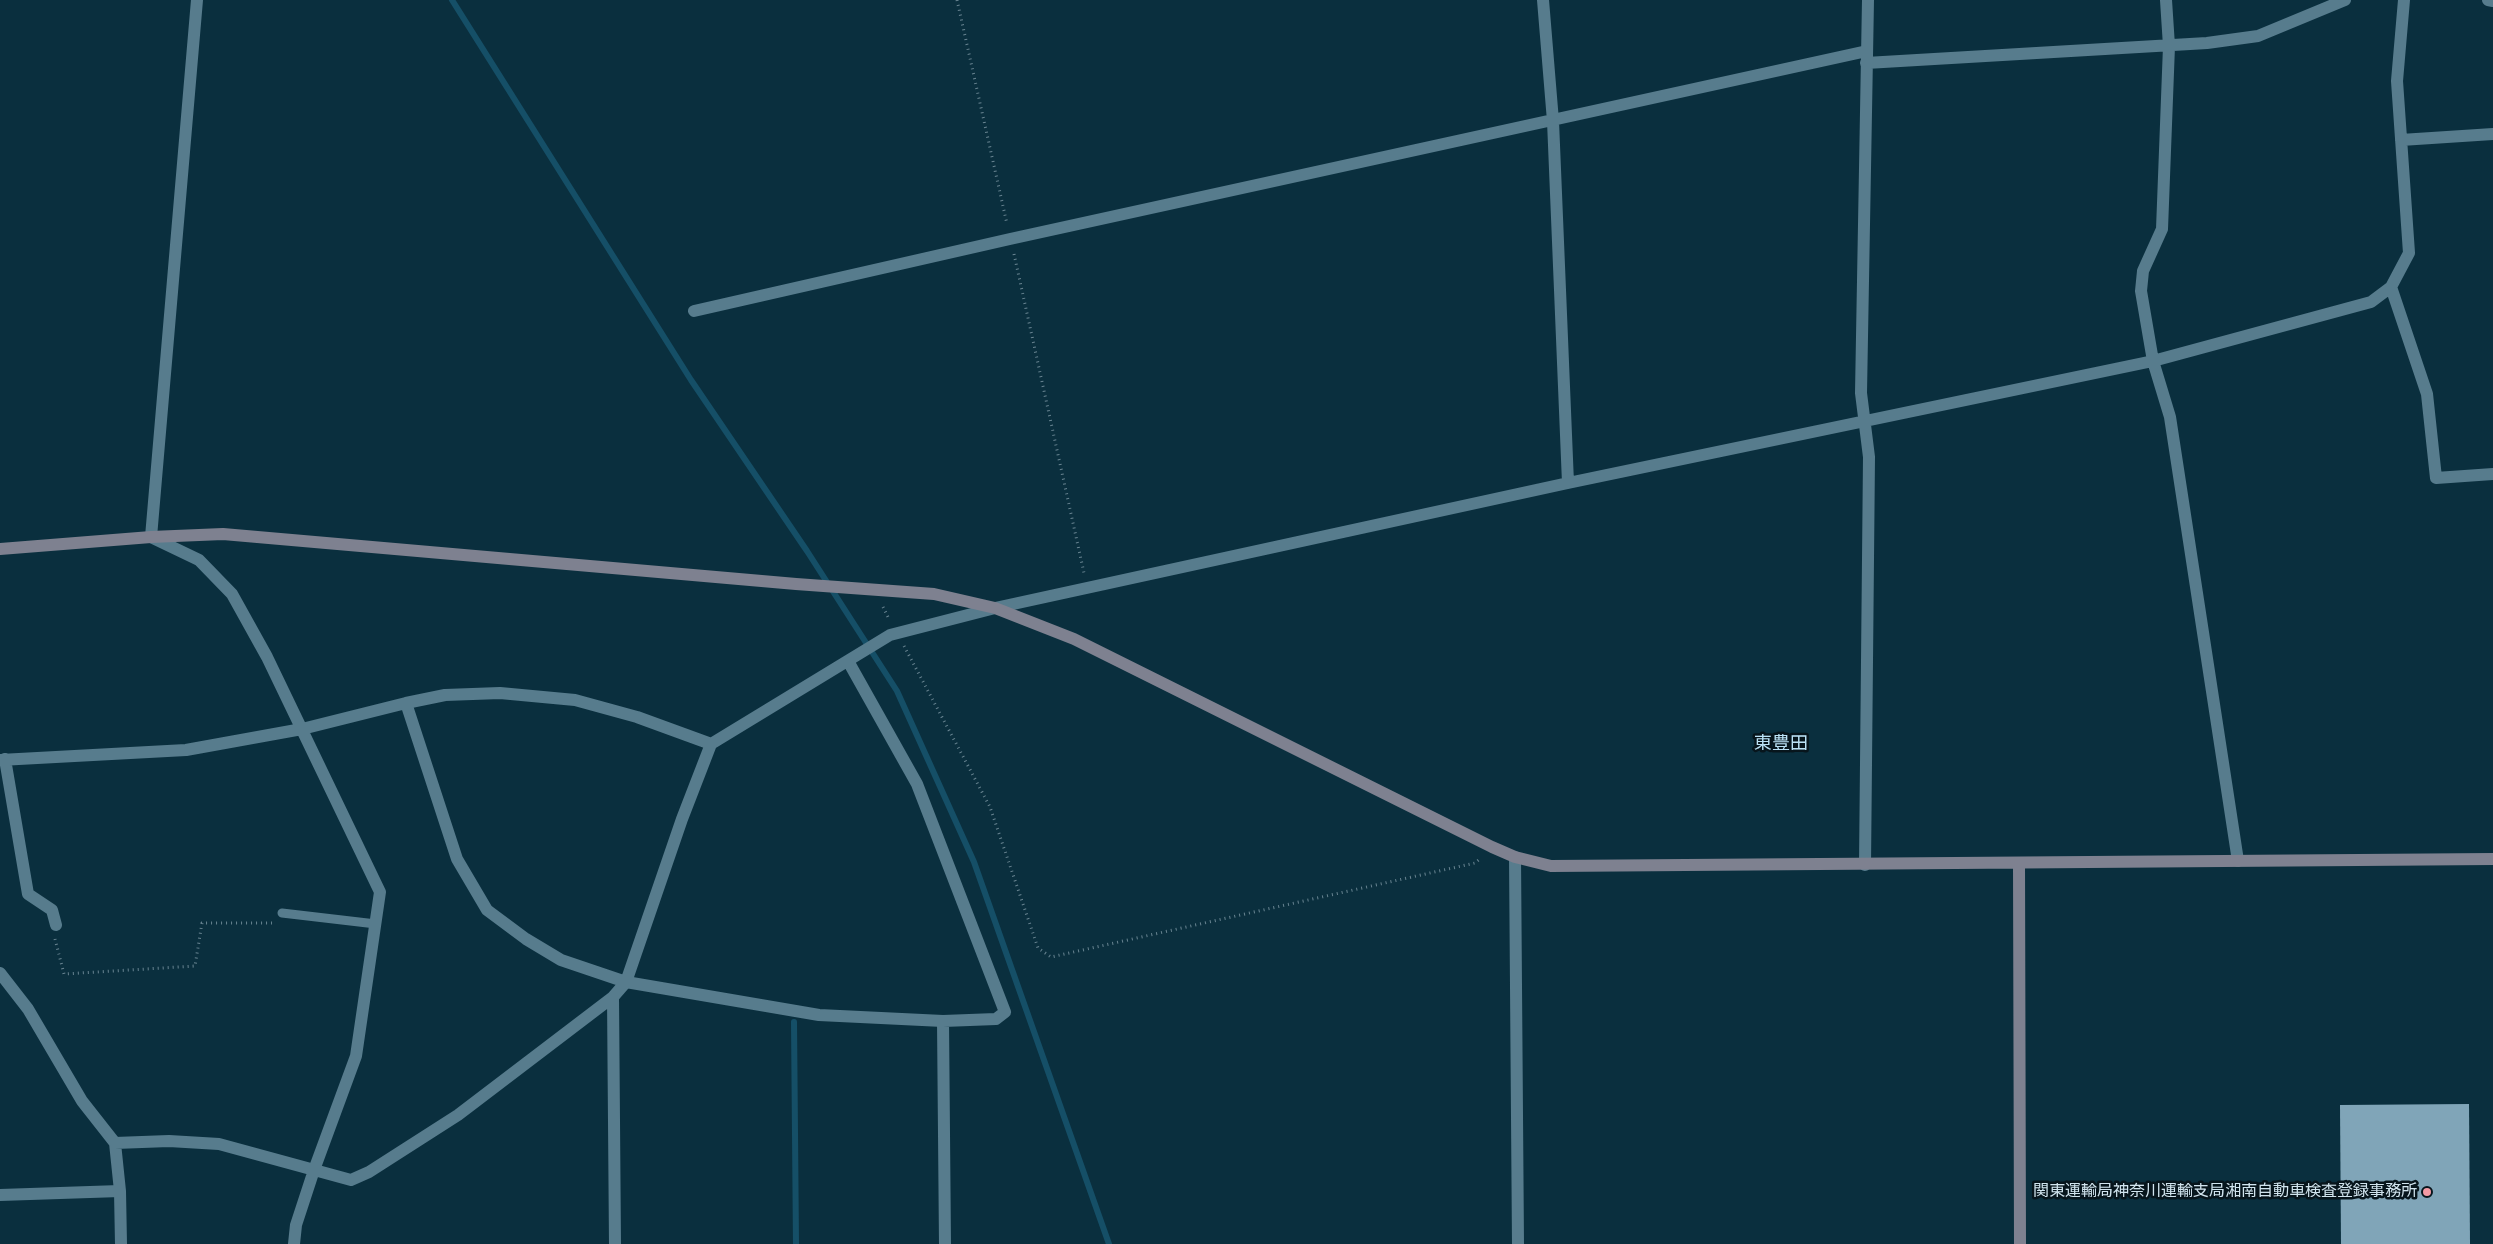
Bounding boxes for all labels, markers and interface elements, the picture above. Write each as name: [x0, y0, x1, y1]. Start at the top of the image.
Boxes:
district label: 東豊田: [1754, 733, 1808, 755]
place label: 関東運輸局神奈川運輸支局湘南自動車検査登録事務所: [2033, 1182, 2417, 1202]
marker: 関東運輸局神奈川運輸支局湘南自動車検査登録事務所: [2421, 1186, 2433, 1198]

